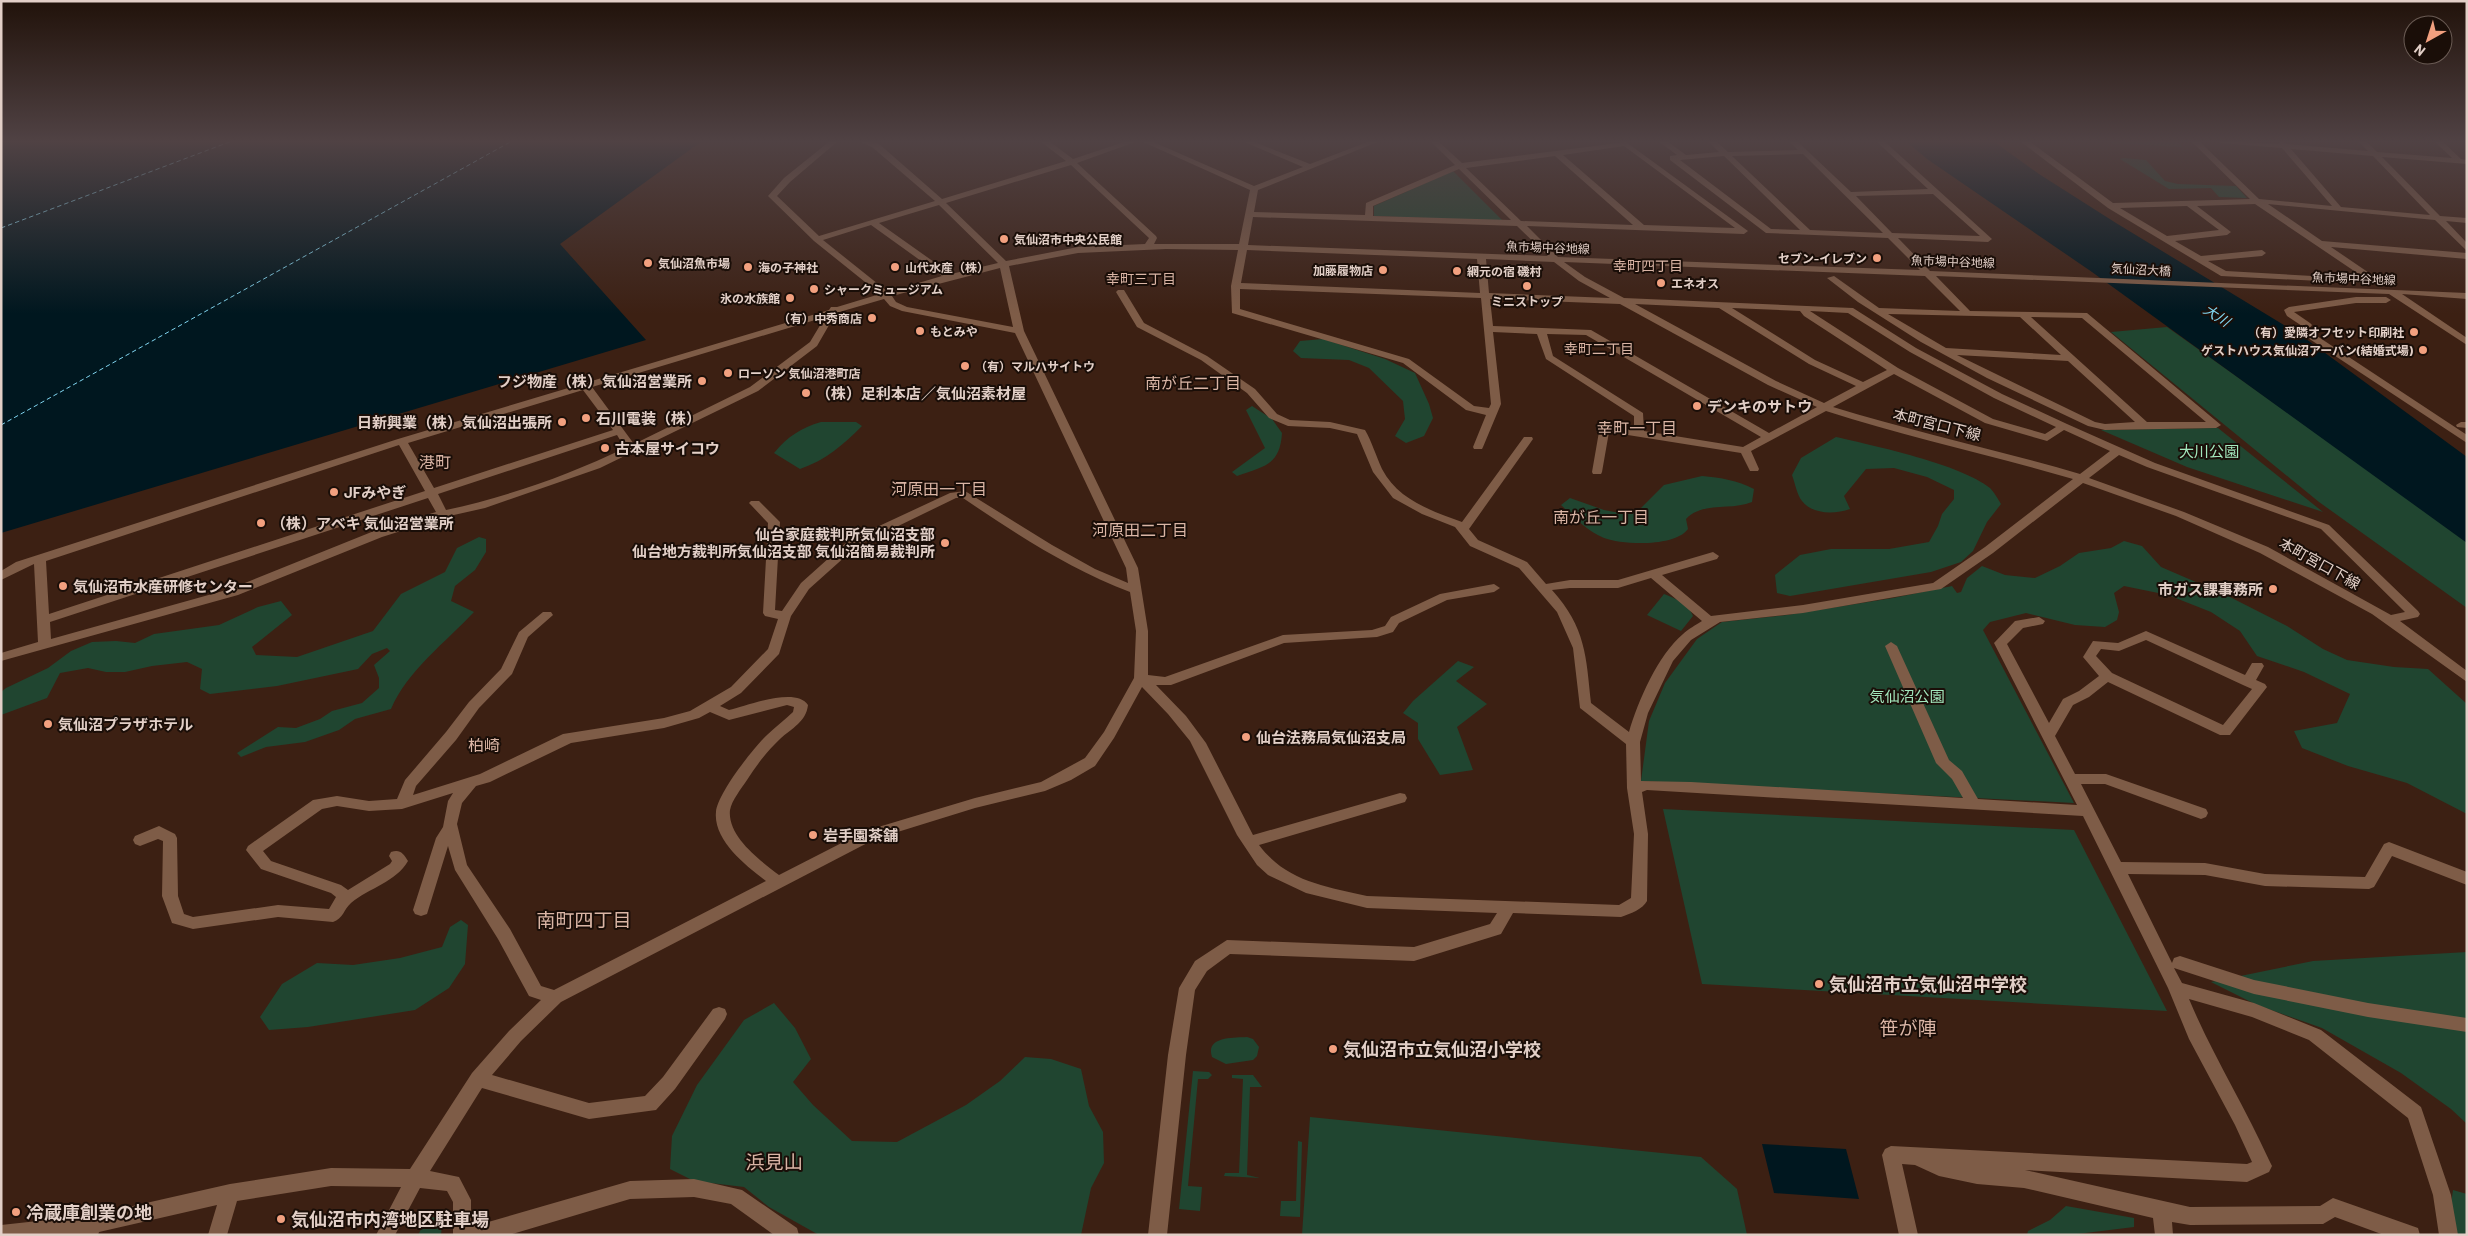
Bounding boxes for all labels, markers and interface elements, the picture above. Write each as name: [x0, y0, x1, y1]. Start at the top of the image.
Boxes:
north arrow: [2403, 15, 2453, 65]
text: N: [2411, 41, 2428, 60]
place label: 気仙沼市中央公民館: [1014, 232, 1122, 246]
marker: 気仙沼市中央公民館: [998, 233, 1010, 245]
street label: 魚市場中谷地線: [1506, 239, 1590, 255]
place label: セブン-イレブン: [1778, 251, 1867, 265]
marker: セブン-イレブン: [1871, 252, 1883, 264]
street label: 魚市場中谷地線: [1911, 253, 1995, 269]
place label: 気仙沼魚市場: [658, 256, 730, 270]
marker: 気仙沼魚市場: [642, 257, 654, 269]
district label: 幸町四丁目: [1613, 257, 1683, 274]
place label: 海の子神社: [758, 260, 818, 274]
place label: 山代水産（株）: [905, 260, 989, 274]
street label: 気仙沼大橋: [2111, 260, 2171, 278]
marker: 海の子神社: [742, 261, 754, 273]
marker: 山代水産（株）: [889, 261, 901, 273]
place label: 加藤履物店: [1313, 263, 1373, 277]
marker: 加藤履物店: [1377, 264, 1389, 276]
place label: 網元の宿 磯村: [1467, 264, 1541, 278]
marker: 網元の宿 磯村: [1451, 265, 1463, 277]
district label: 幸町三丁目: [1106, 270, 1176, 287]
street label: 魚市場中谷地線: [2312, 270, 2396, 286]
place label: エネオス: [1671, 276, 1719, 290]
marker: エネオス: [1655, 277, 1667, 289]
marker: ミニストップ: [1521, 280, 1533, 292]
place label: シャークミュージアム: [824, 282, 943, 296]
marker: シャークミュージアム: [808, 283, 820, 295]
place label: 氷の水族館: [720, 291, 780, 305]
marker: 氷の水族館: [784, 292, 796, 304]
place label: ミニストップ: [1491, 294, 1563, 308]
water label: 大川: [2201, 300, 2235, 331]
place label: （有）中秀商店: [778, 311, 862, 325]
marker: （有）中秀商店: [866, 312, 878, 324]
place label: もとみや: [930, 324, 978, 338]
marker: もとみや: [914, 325, 926, 337]
place label: （有）愛隣オフセット印刷社: [2248, 325, 2404, 339]
marker: （有）愛隣オフセット印刷社: [2408, 326, 2420, 338]
district label: 幸町二丁目: [1564, 340, 1634, 357]
place label: ゲストハウス気仙沼アーバン(結婚式場): [2201, 343, 2414, 357]
marker: ゲストハウス気仙沼アーバン(結婚式場): [2417, 344, 2429, 356]
place label: （有）マルハサイトウ: [975, 359, 1095, 373]
marker: （有）マルハサイトウ: [959, 360, 971, 372]
place label: ローソン 気仙沼港町店: [738, 366, 860, 380]
marker: ローソン 気仙沼港町店: [722, 367, 734, 379]
place label: フジ物産（株）気仙沼営業所: [497, 372, 692, 390]
district label: 南が丘二丁目: [1145, 373, 1241, 392]
marker: フジ物産（株）気仙沼営業所: [696, 375, 708, 387]
place label: （株）足利本店／気仙沼素材屋: [816, 384, 1026, 402]
marker: （株）足利本店／気仙沼素材屋: [800, 387, 812, 399]
place label: デンキのサトウ: [1707, 397, 1812, 415]
marker: デンキのサトウ: [1691, 400, 1703, 412]
street label: 本町宮口下線: [1891, 404, 1983, 444]
place label: 石川電装（株）: [596, 409, 701, 427]
marker: 石川電装（株）: [580, 412, 592, 424]
place label: 日新興業（株）気仙沼出張所: [357, 413, 552, 431]
marker: 日新興業（株）気仙沼出張所: [556, 416, 568, 428]
district label: 幸町一丁目: [1597, 418, 1677, 437]
place label: 古本屋サイコウ: [615, 439, 719, 457]
marker: 古本屋サイコウ: [599, 442, 611, 454]
park label: 大川公園: [2179, 442, 2239, 460]
district label: 港町: [419, 452, 451, 471]
district label: 河原田一丁目: [891, 479, 987, 498]
place label: JFみやぎ: [344, 483, 406, 501]
marker: JFみやぎ: [328, 486, 340, 498]
district label: 南が丘一丁目: [1553, 507, 1649, 526]
place label: （株）アベキ 気仙沼営業所: [271, 514, 454, 532]
marker: （株）アベキ 気仙沼営業所: [255, 517, 267, 529]
district label: 河原田二丁目: [1092, 520, 1188, 539]
place label: 仙台家庭裁判所気仙沼支部 仙台地方裁判所気仙沼支部 気仙沼簡易裁判所: [632, 525, 935, 560]
street label: 本町宮口下線: [2276, 533, 2364, 593]
marker: 仙台家庭裁判所気仙沼支部 仙台地方裁判所気仙沼支部 気仙沼簡易裁判所: [939, 537, 951, 549]
place label: 気仙沼市水産研修センター: [73, 577, 253, 595]
marker: 気仙沼市水産研修センター: [57, 580, 69, 592]
place label: 市ガス課事務所: [2158, 580, 2263, 598]
marker: 市ガス課事務所: [2267, 583, 2279, 595]
park label: 気仙沼公園: [1869, 687, 1945, 705]
place label: 気仙沼プラザホテル: [58, 715, 193, 733]
marker: 気仙沼プラザホテル: [42, 718, 54, 730]
place label: 仙台法務局気仙沼支局: [1256, 728, 1406, 746]
marker: 仙台法務局気仙沼支局: [1240, 731, 1252, 743]
district label: 柏崎: [468, 735, 500, 754]
place label: 岩手園茶舗: [823, 826, 898, 844]
marker: 岩手園茶舗: [807, 829, 819, 841]
district label: 南町四丁目: [536, 908, 632, 931]
place label: 気仙沼市立気仙沼中学校: [1829, 973, 2027, 995]
marker: 気仙沼市立気仙沼中学校: [1813, 978, 1825, 990]
district label: 笹が陣: [1879, 1016, 1937, 1039]
place label: 気仙沼市立気仙沼小学校: [1343, 1038, 1541, 1060]
marker: 気仙沼市立気仙沼小学校: [1327, 1043, 1339, 1055]
district label: 浜見山: [745, 1150, 803, 1173]
place label: 冷蔵庫創業の地: [26, 1201, 152, 1223]
marker: 冷蔵庫創業の地: [10, 1206, 22, 1218]
place label: 気仙沼市内湾地区駐車場: [291, 1208, 489, 1230]
marker: 気仙沼市内湾地区駐車場: [275, 1213, 287, 1225]

